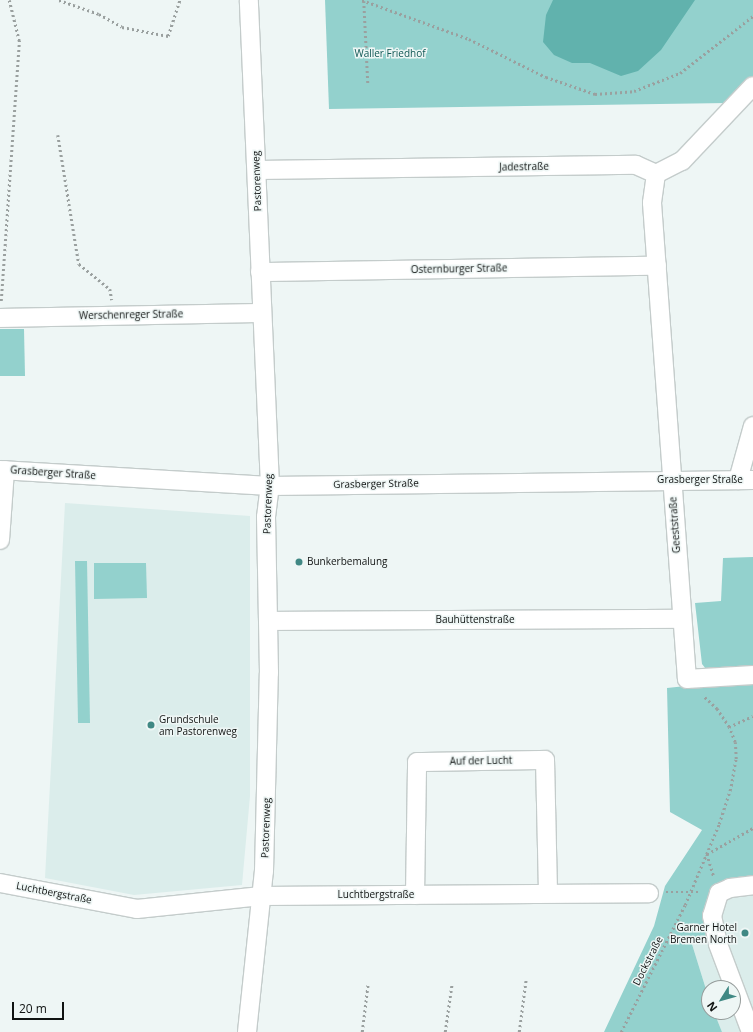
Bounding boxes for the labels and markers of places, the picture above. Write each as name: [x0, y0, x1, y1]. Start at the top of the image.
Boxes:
place label: Bunkerbemalung: [307, 556, 387, 568]
marker: Bunkerbemalung: [294, 557, 304, 567]
place label: Grundschule am Pastorenweg: [159, 713, 237, 736]
marker: Grundschule am Pastorenweg: [146, 720, 156, 730]
place label: Garner Hotel Bremen North: [670, 921, 737, 944]
marker: Garner Hotel Bremen North: [740, 928, 750, 938]

